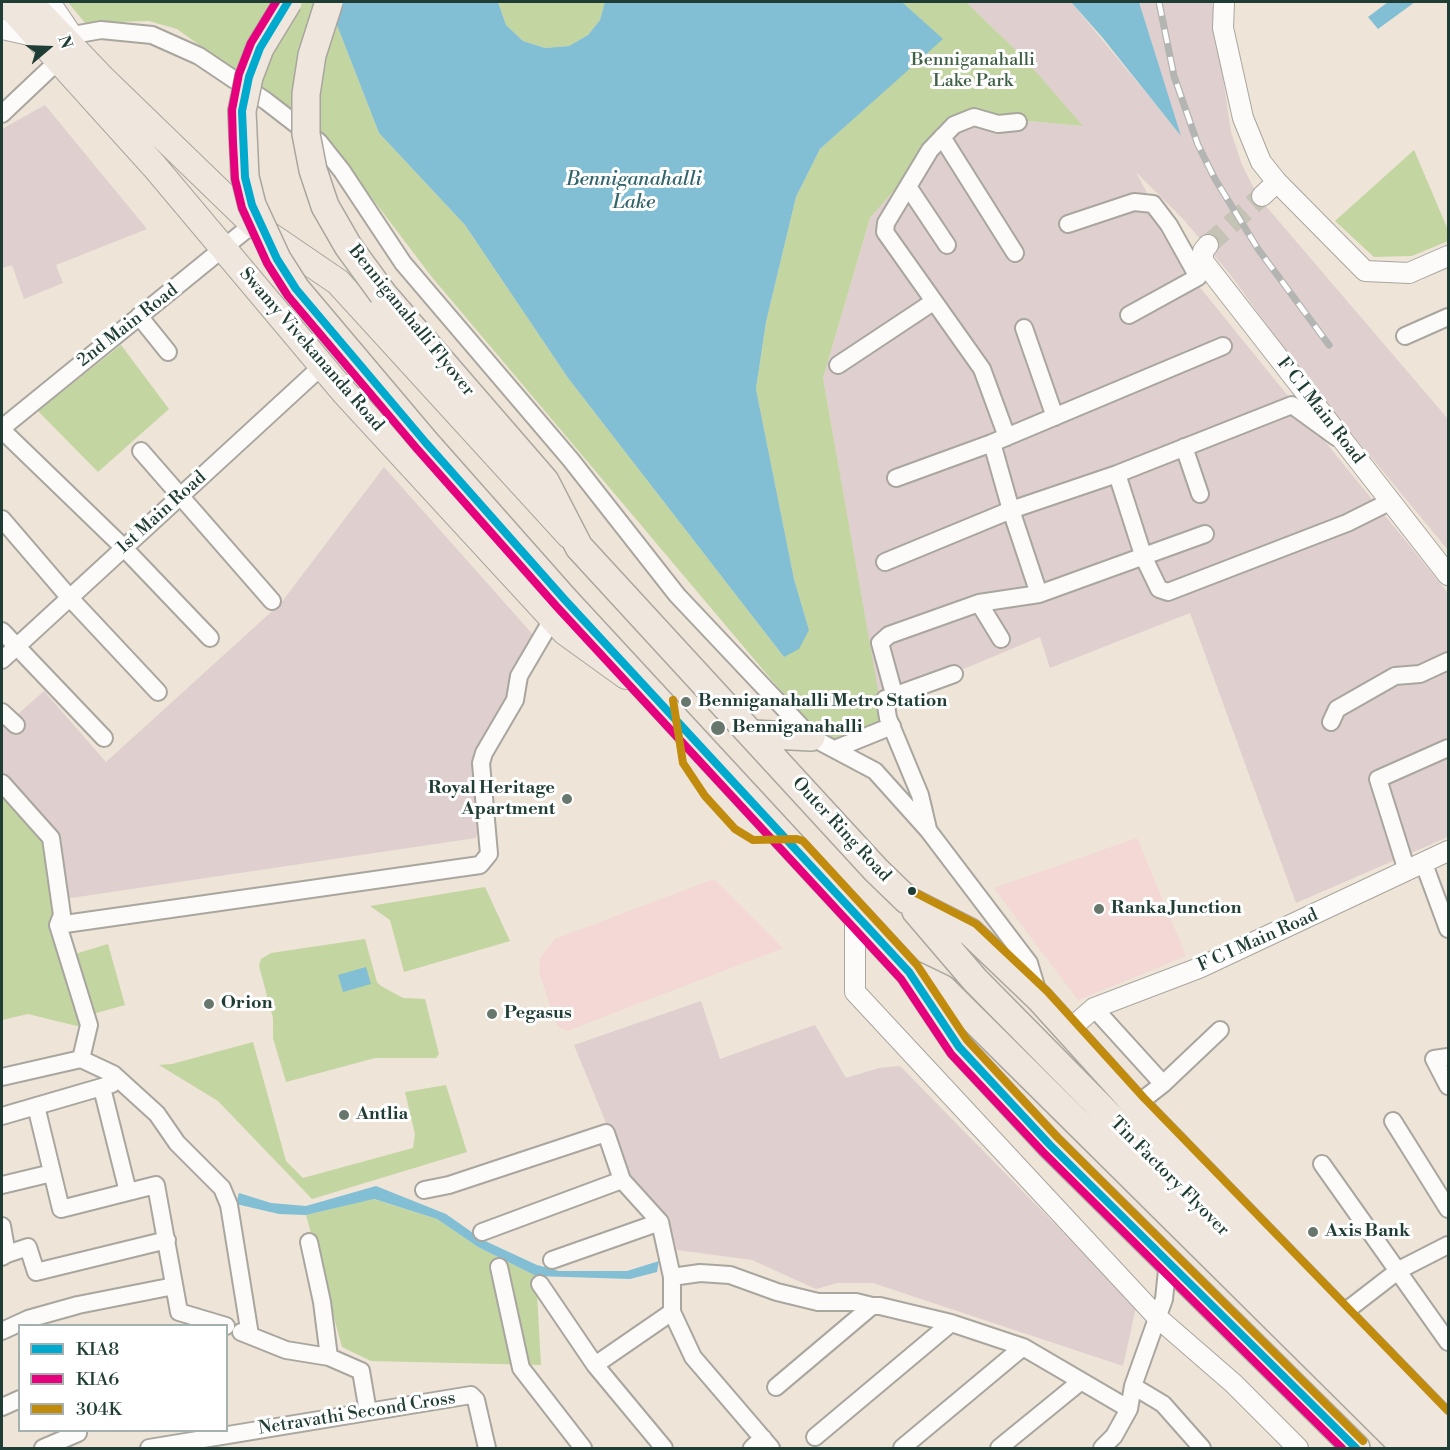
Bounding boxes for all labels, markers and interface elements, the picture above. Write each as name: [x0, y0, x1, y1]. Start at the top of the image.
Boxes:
north arrow: [18, 18, 78, 78]
text: N: [54, 33, 77, 51]
park label: Benniganahalli Lake Park: [911, 50, 1035, 92]
water label: Benniganahalli Lake: [566, 168, 702, 215]
street label: Benniganahalli Flyover: [343, 241, 479, 401]
street label: Swamy Vivekananda Road: [234, 264, 388, 436]
street label: 2nd Main Road: [73, 280, 183, 372]
street label: F C I Main Road: [1272, 353, 1368, 469]
street label: 1st Main Road: [113, 467, 211, 559]
place label: Benniganahalli Metro Station: [698, 691, 947, 713]
marker: Benniganahalli Metro Station: [679, 695, 693, 709]
place label: Benniganahalli: [732, 717, 862, 739]
marker: Benniganahalli: [709, 719, 727, 737]
street label: Outer Ring Road: [787, 773, 895, 887]
place label: Royal Heritage Apartment: [428, 778, 555, 820]
marker: Royal Heritage Apartment: [560, 792, 574, 806]
unlabelled marker: [906, 885, 918, 897]
place label: Ranka Junction: [1111, 898, 1242, 920]
marker: Ranka Junction: [1092, 902, 1106, 916]
street label: F C I Main Road: [1195, 905, 1321, 977]
place label: Orion: [221, 993, 273, 1015]
marker: Orion: [202, 997, 216, 1011]
place label: Pegasus: [504, 1003, 572, 1025]
marker: Pegasus: [485, 1007, 499, 1021]
place label: Antlia: [356, 1104, 408, 1126]
marker: Antlia: [337, 1108, 351, 1122]
street label: Tin Factory Flyover: [1105, 1113, 1233, 1241]
place label: Axis Bank: [1325, 1221, 1410, 1243]
marker: Axis Bank: [1306, 1225, 1320, 1239]
legend: [18, 1324, 228, 1432]
text: KIA8: [76, 1338, 119, 1361]
text: KIA6: [76, 1368, 119, 1391]
street label: Netravathi Second Cross: [257, 1388, 457, 1440]
text: 304K: [76, 1398, 122, 1421]

